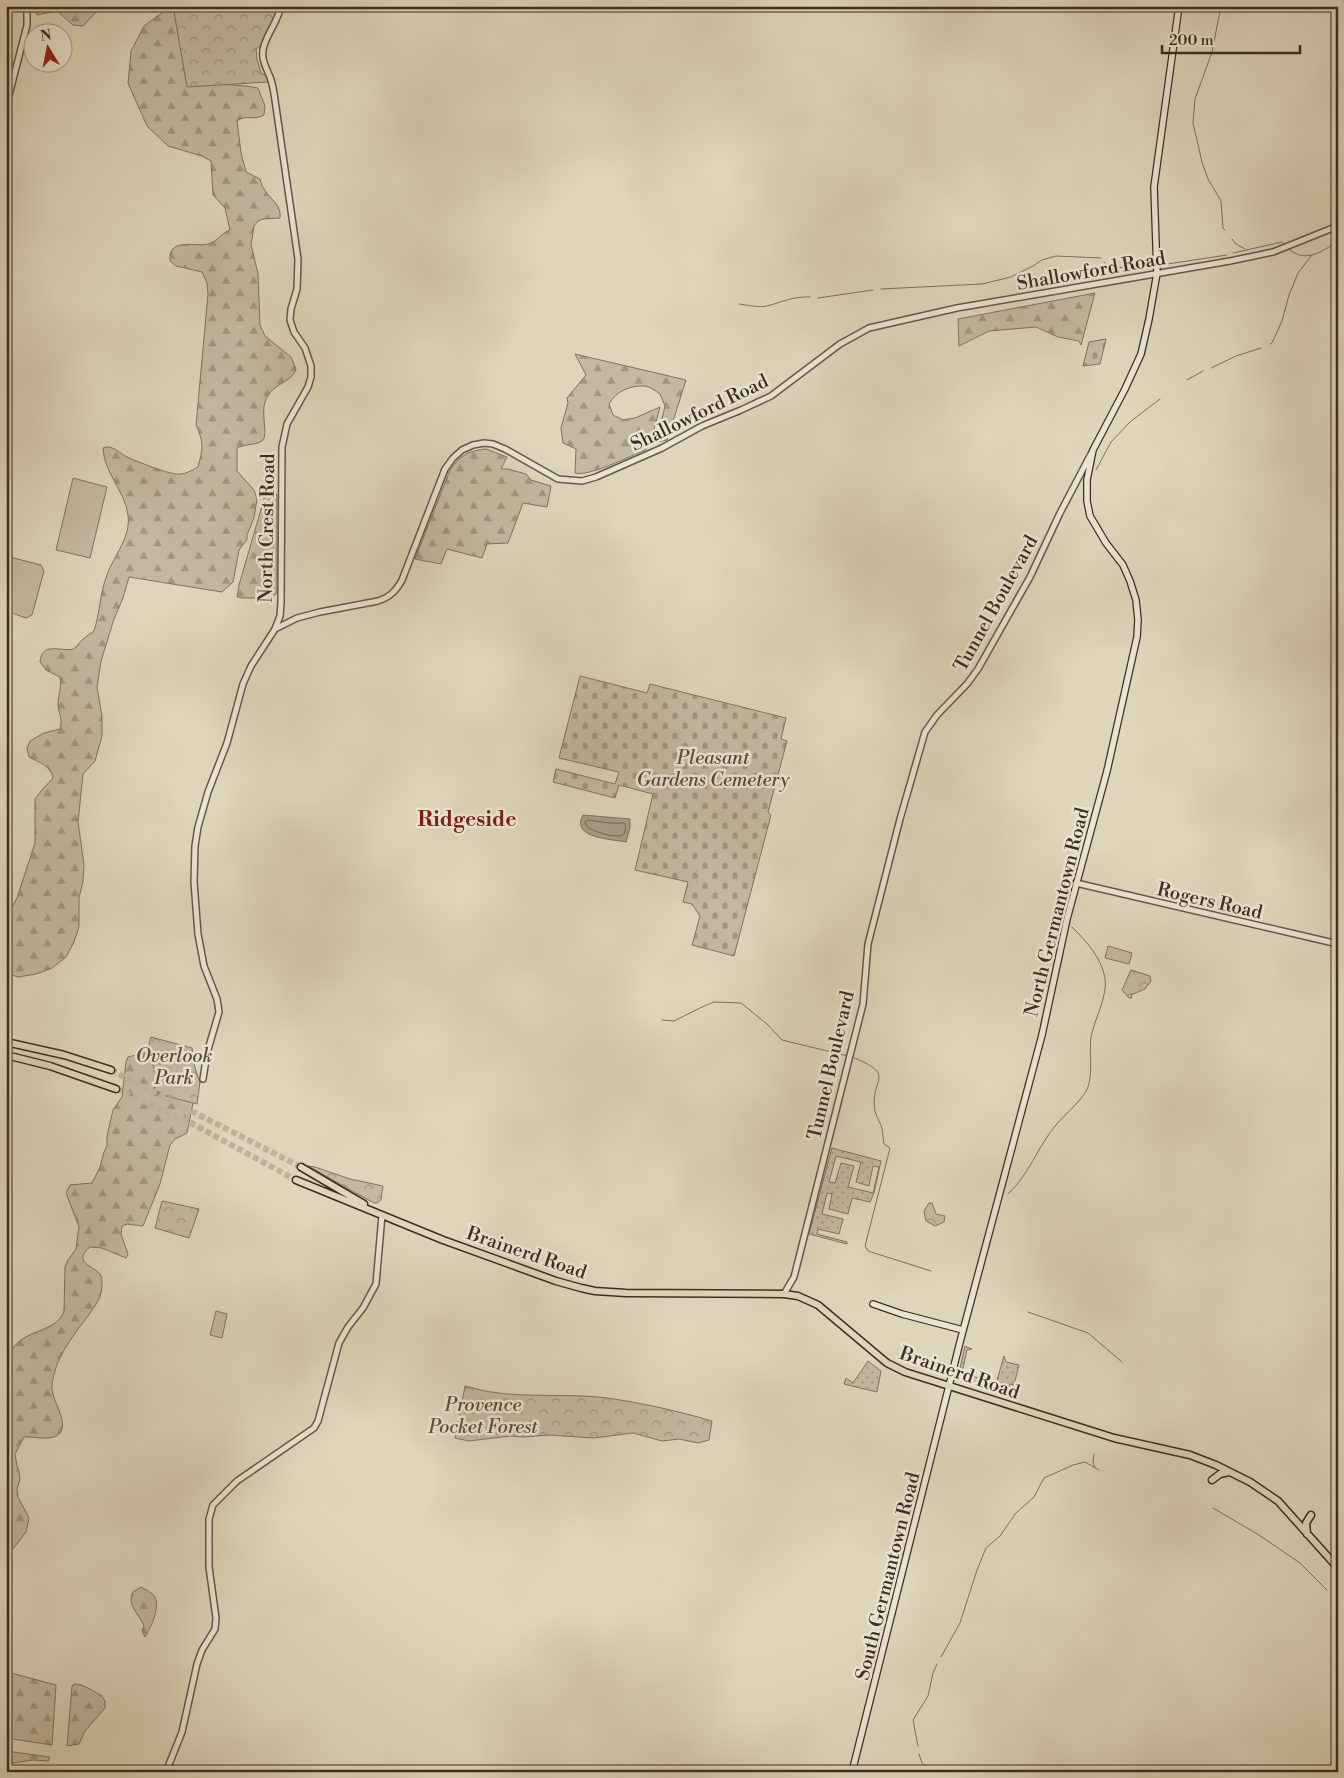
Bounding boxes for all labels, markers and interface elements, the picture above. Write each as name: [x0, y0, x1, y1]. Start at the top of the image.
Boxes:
north arrow: [22, 22, 72, 72]
scale bar: [1162, 22, 1299, 54]
text: N: [39, 26, 53, 46]
text: 200 m: [1169, 31, 1214, 50]
street label: Shallowford Road: [1015, 246, 1168, 296]
street label: Shallowford Road: [627, 369, 773, 457]
street label: North Crest Road: [254, 453, 280, 603]
street label: Tunnel Boulevard: [948, 531, 1043, 676]
park label: Pleasant Gardens Cemetery: [636, 746, 791, 792]
street label: North Germantown Road: [1019, 805, 1095, 1019]
district label: Ridgeside: [418, 807, 516, 833]
street label: Rogers Road: [1155, 877, 1265, 925]
street label: Tunnel Boulevard: [802, 988, 860, 1142]
park label: Overlook Park: [136, 1044, 212, 1090]
street label: Brainerd Road: [463, 1221, 590, 1285]
street label: Brainerd Road: [896, 1341, 1023, 1405]
park label: Provence Pocket Forest: [428, 1393, 538, 1439]
street label: South Germantown Road: [850, 1470, 925, 1683]

